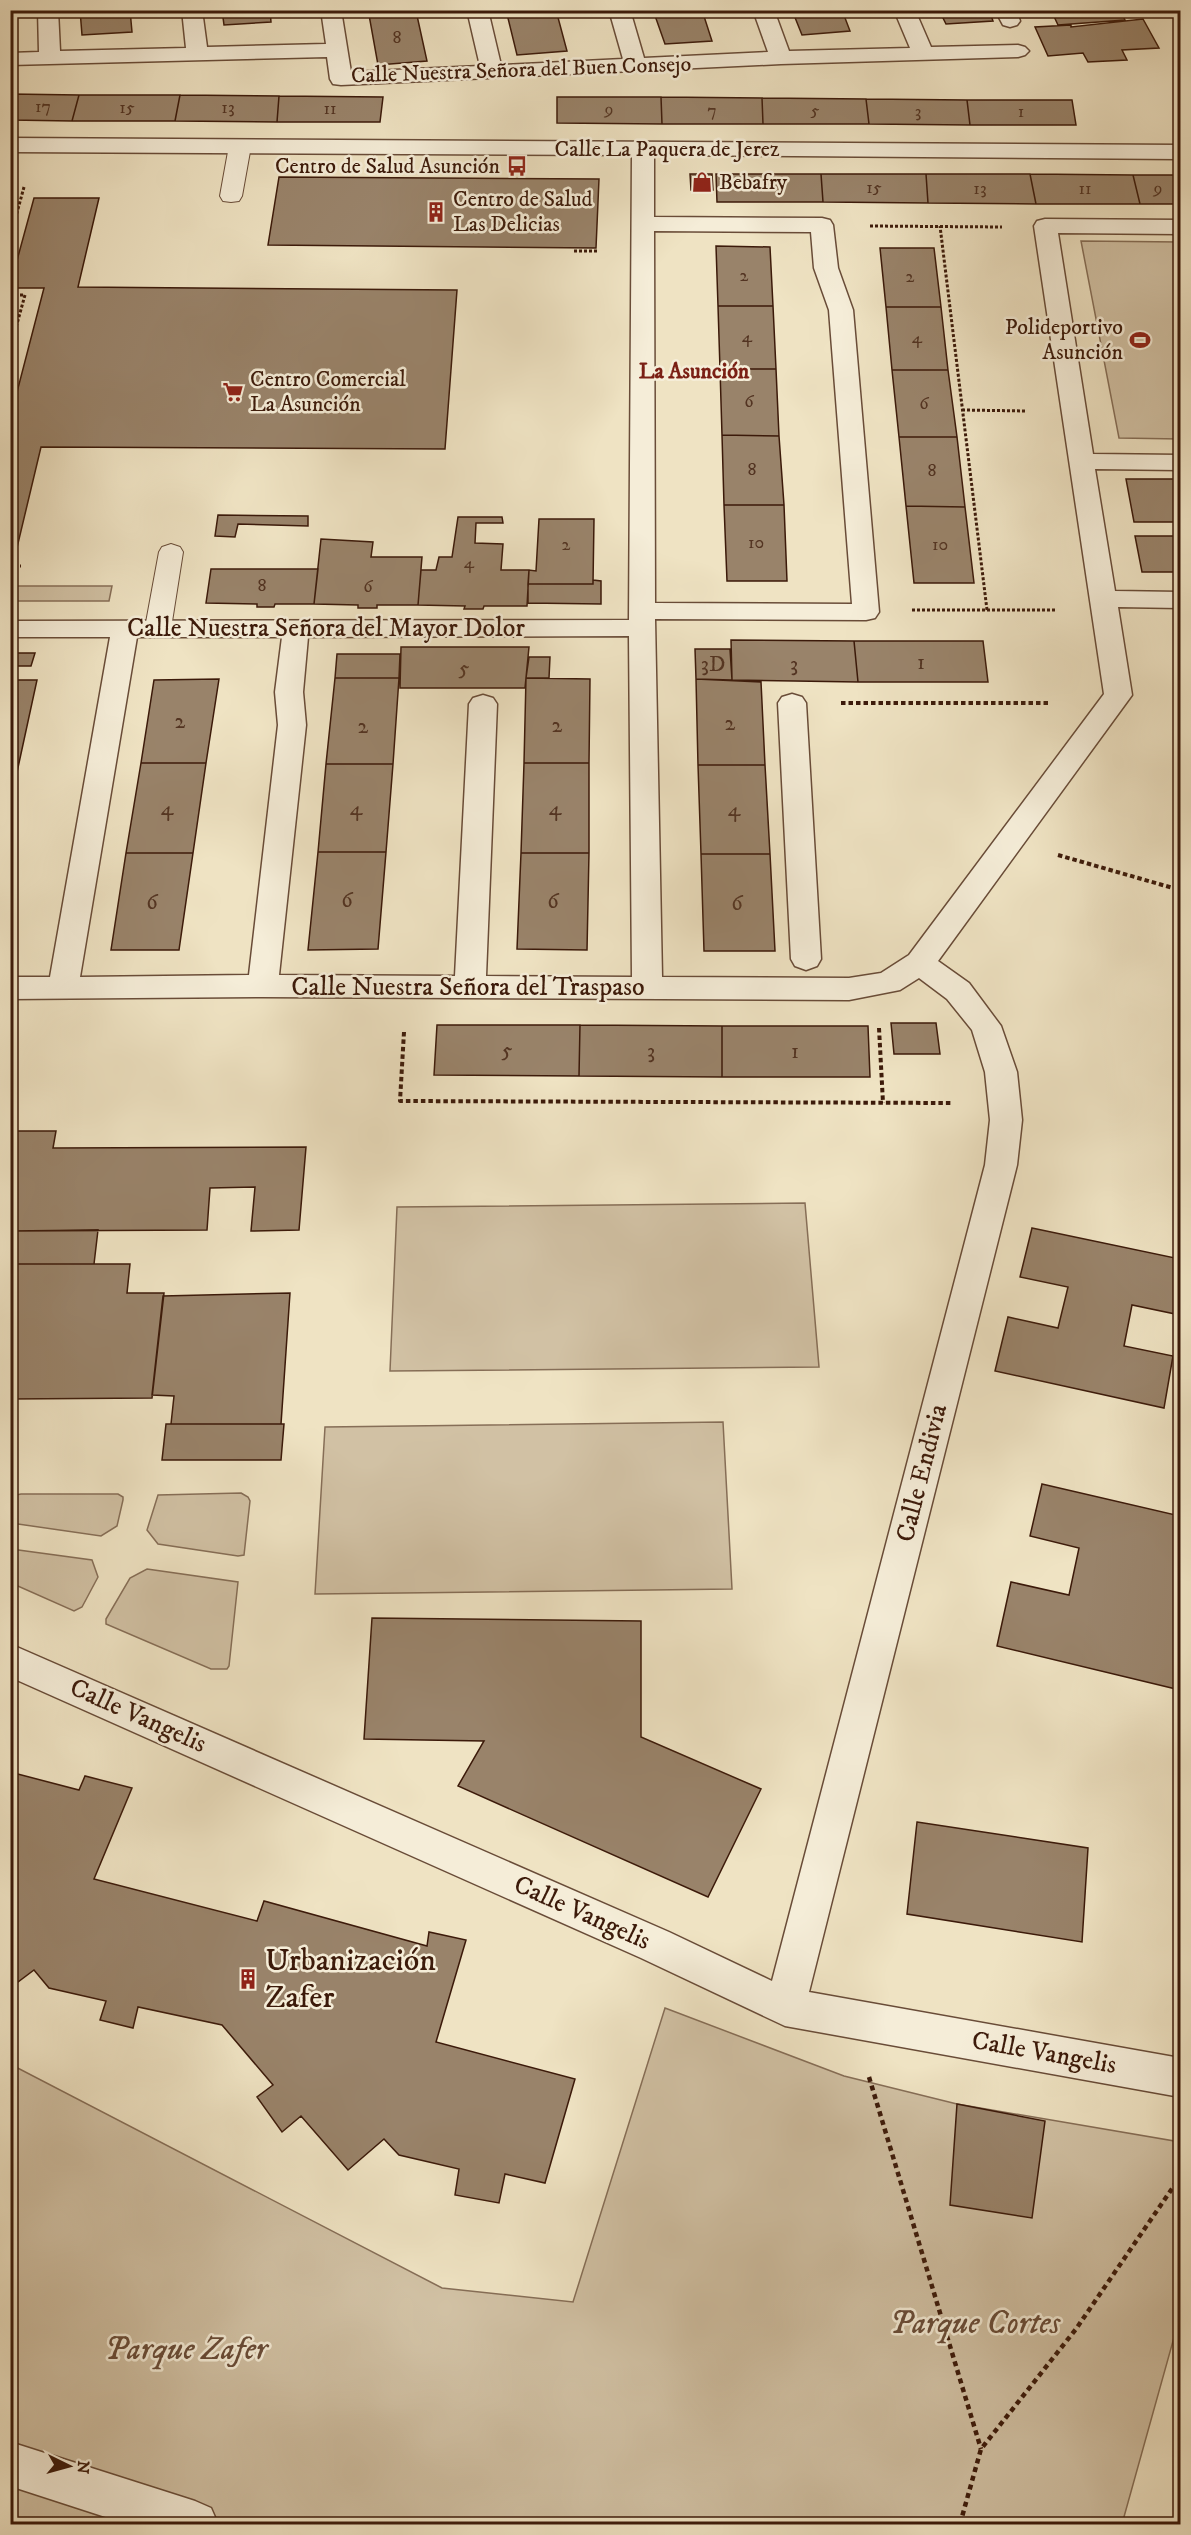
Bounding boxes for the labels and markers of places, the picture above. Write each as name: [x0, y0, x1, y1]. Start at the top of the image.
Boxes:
place label: Centro de Salud Asunción: [275, 153, 500, 180]
bus stop icon: Centro de Salud Asunción: [505, 154, 529, 178]
place label: Bebafry: [719, 169, 788, 196]
shop icon: Bebafry: [690, 170, 714, 194]
place label: Centro de Salud Las Delicias: [453, 186, 593, 238]
building icon: Centro de Salud Las Delicias: [424, 200, 448, 224]
place label: Polideportivo Asunción: [1005, 314, 1123, 366]
sports icon: Polideportivo Asunción: [1128, 328, 1152, 352]
place label: Centro Comercial La Asunción: [250, 366, 406, 418]
supermarket icon: Centro Comercial La Asunción: [221, 380, 245, 404]
place label: Urbanización Zafer: [265, 1941, 436, 2018]
building icon: Urbanización Zafer: [236, 1967, 260, 1991]

